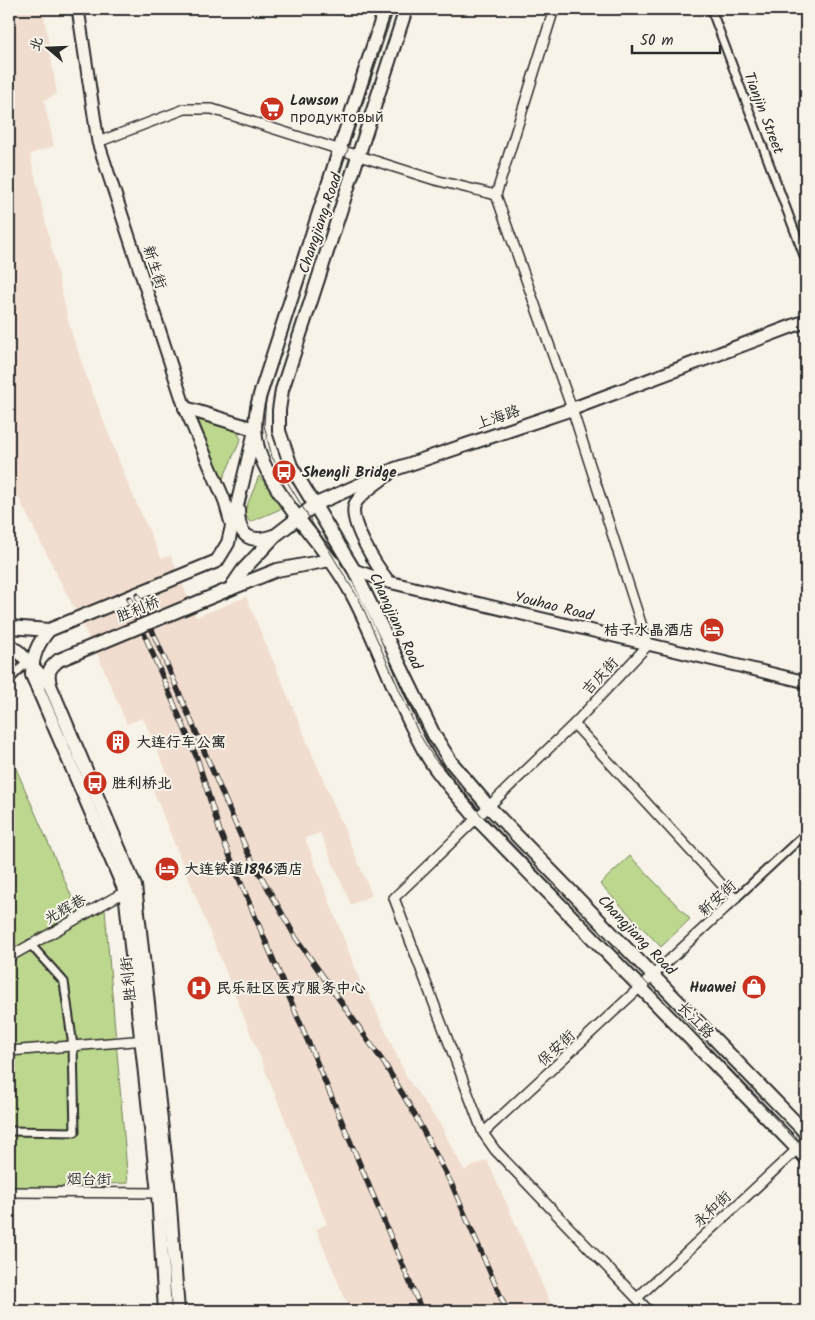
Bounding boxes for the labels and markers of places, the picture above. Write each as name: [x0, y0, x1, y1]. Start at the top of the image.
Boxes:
place label: Lawson продуктовый: [290, 89, 384, 130]
supermarket icon: Lawson продуктовый: [259, 96, 285, 122]
bus stop icon: Shengli Bridge: [271, 459, 297, 485]
place label: Shengli Bridge: [302, 461, 397, 485]
hotel icon: 桔子水晶酒店: [699, 617, 725, 643]
place label: 桔子水晶酒店: [604, 619, 694, 643]
building icon: 大连行车公寓: [105, 729, 131, 755]
place label: 大连行车公寓: [136, 731, 226, 755]
bus stop icon: 胜利桥北: [82, 770, 108, 796]
place label: 胜利桥北: [112, 772, 172, 796]
hotel icon: 大连铁道1896酒店: [154, 856, 180, 882]
place label: 大连铁道1896酒店: [184, 858, 303, 882]
shop icon: Huawei: [741, 974, 767, 1000]
hospital icon: 民乐社区医疗服务中心: [186, 975, 212, 1001]
place label: Huawei: [689, 976, 737, 1000]
place label: 民乐社区医疗服务中心: [216, 977, 366, 1001]

